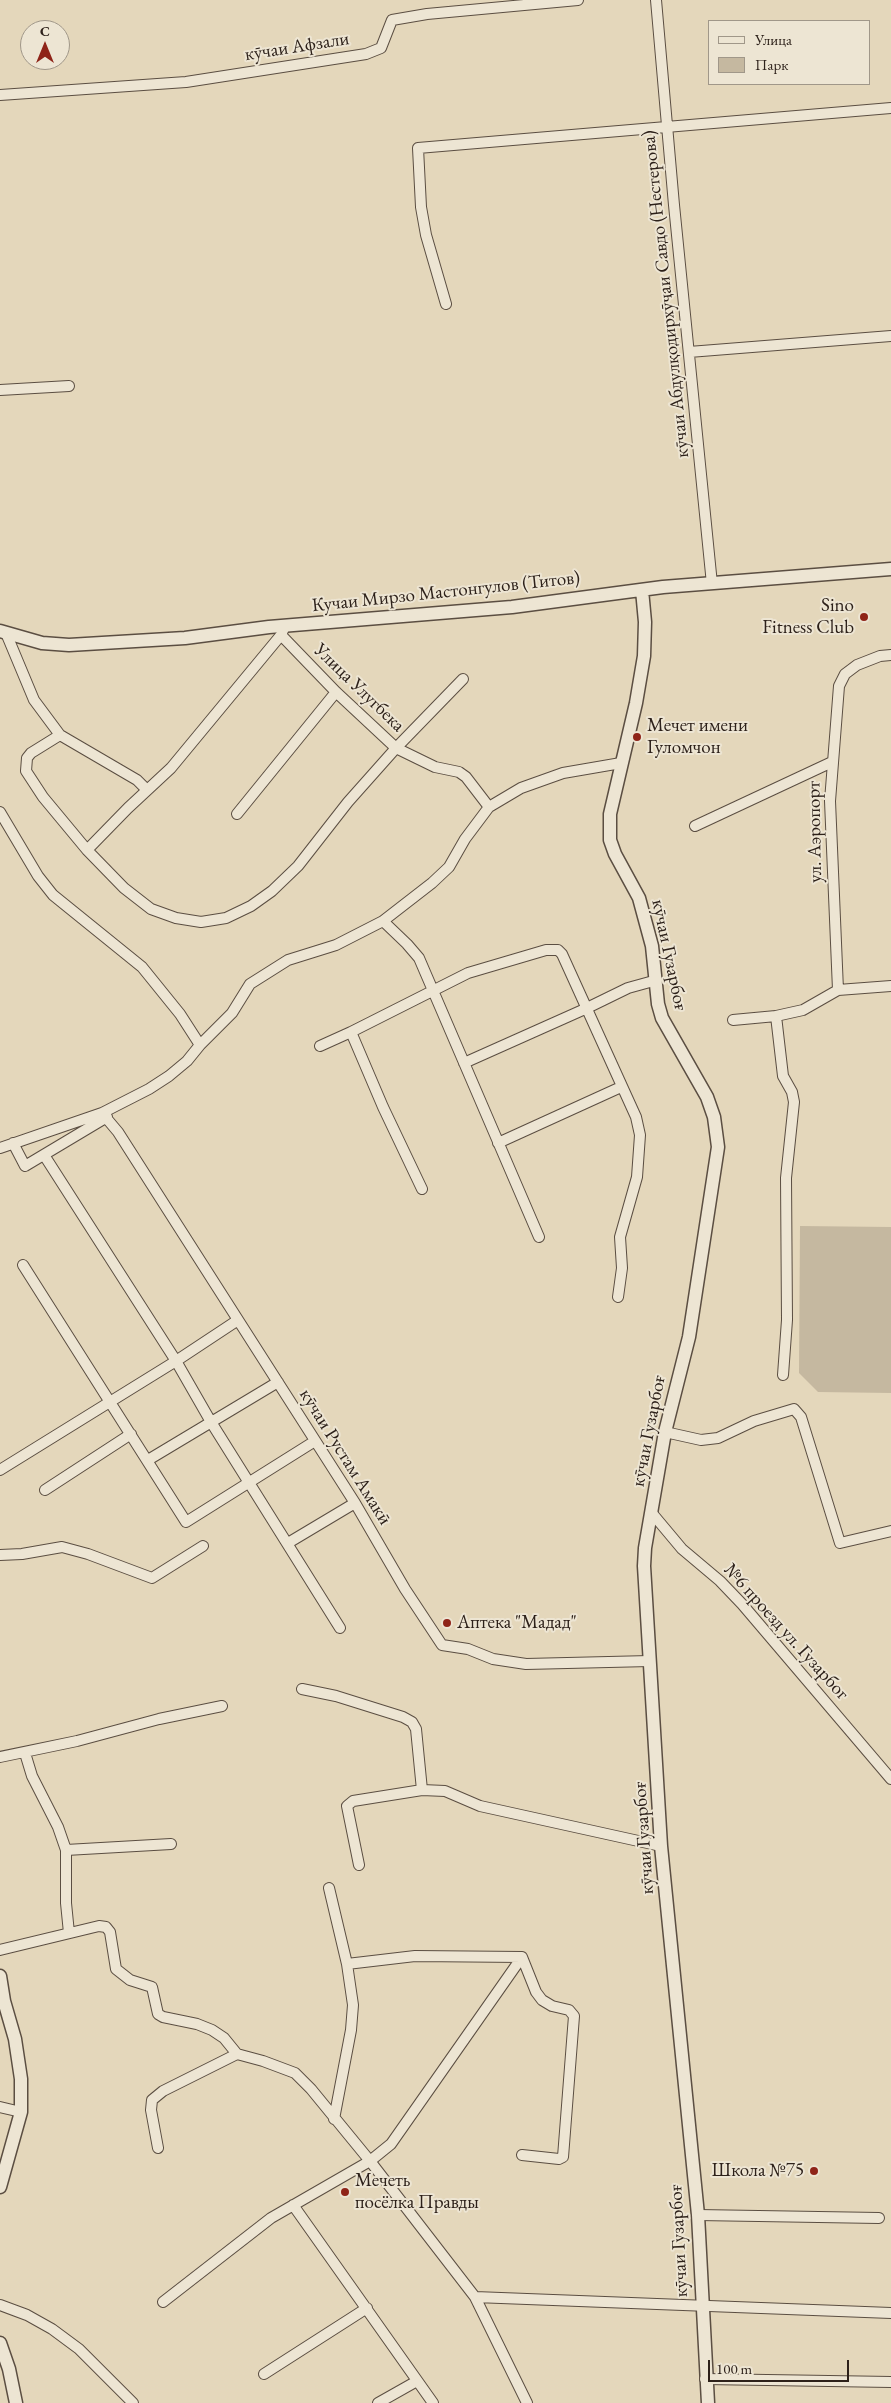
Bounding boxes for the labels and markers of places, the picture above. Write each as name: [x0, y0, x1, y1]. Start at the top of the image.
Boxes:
place label: Sino Fitness Club: [762, 595, 854, 639]
marker: Sino Fitness Club: [858, 611, 870, 623]
place label: Мечет имени Гуломчон: [647, 715, 748, 759]
marker: Мечет имени Гуломчон: [631, 731, 643, 743]
place label: Аптека "Мадад": [457, 1612, 577, 1634]
marker: Аптека "Мадад": [441, 1617, 453, 1629]
place label: Школа №75: [711, 2160, 804, 2182]
marker: Школа №75: [808, 2165, 820, 2177]
place label: Мечеть посёлка Правды: [355, 2170, 479, 2214]
marker: Мечеть посёлка Правды: [339, 2186, 351, 2198]

